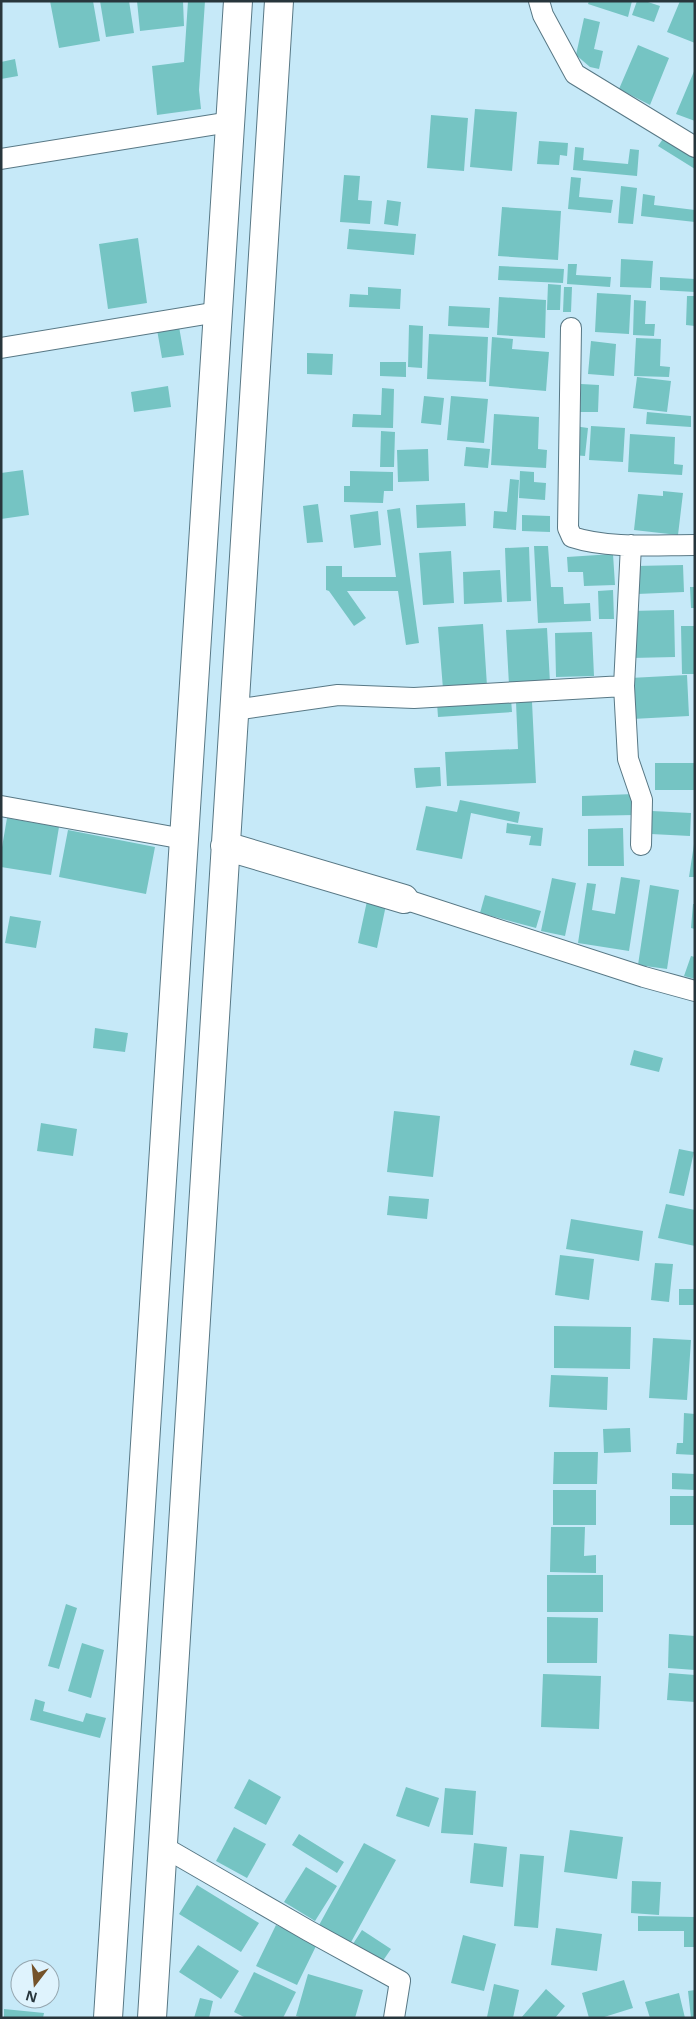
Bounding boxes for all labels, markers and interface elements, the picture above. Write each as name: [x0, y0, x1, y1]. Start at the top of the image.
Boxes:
north arrow: [10, 1959, 60, 2009]
text: N: [23, 1986, 39, 2008]

